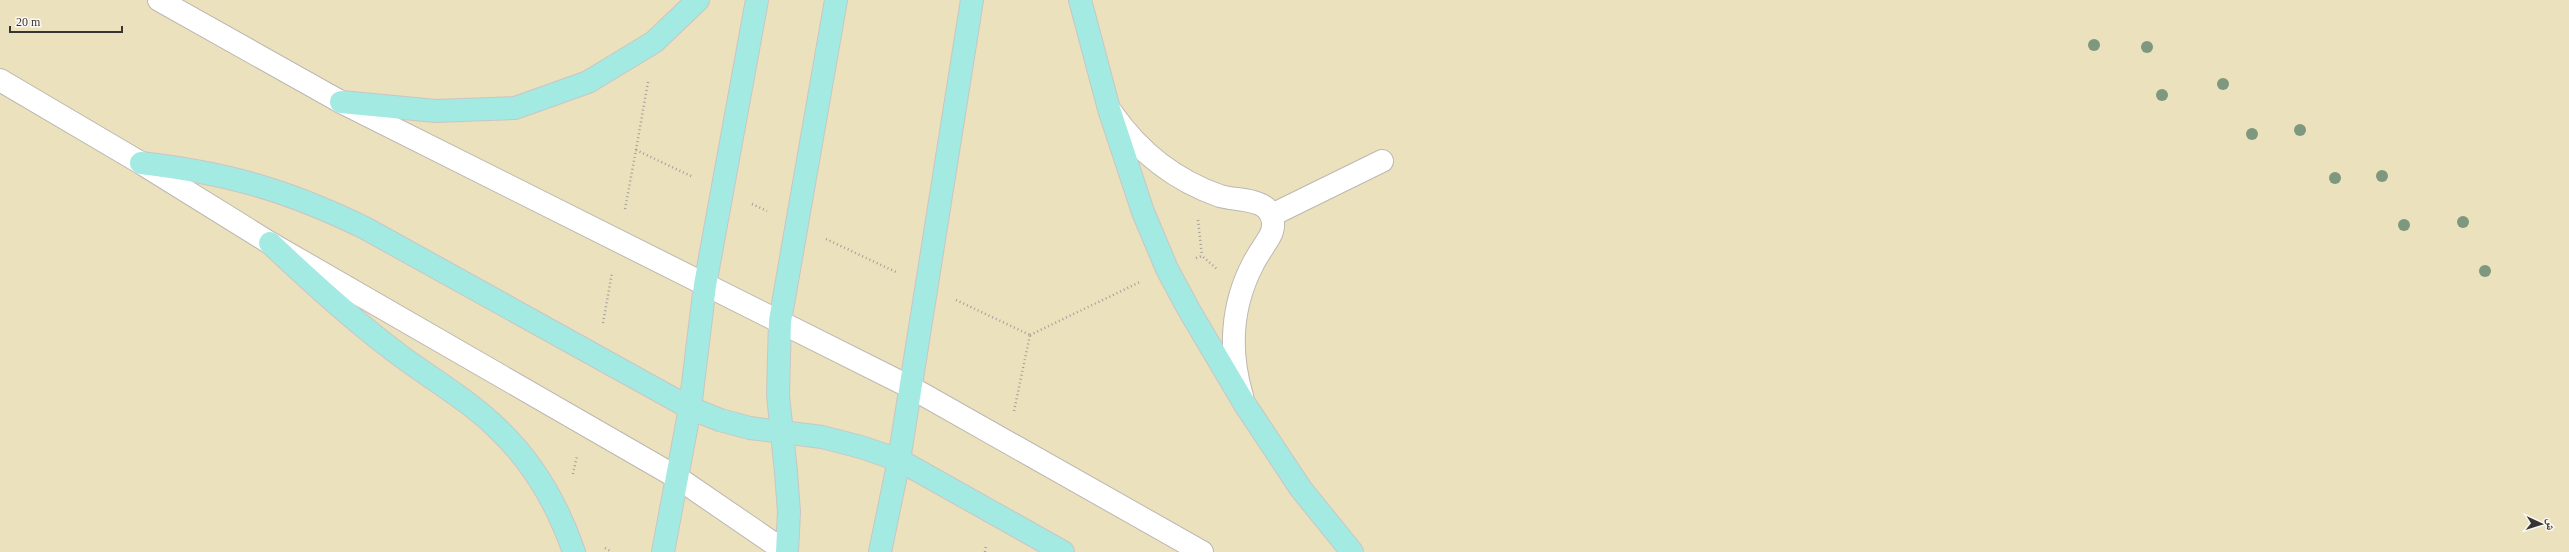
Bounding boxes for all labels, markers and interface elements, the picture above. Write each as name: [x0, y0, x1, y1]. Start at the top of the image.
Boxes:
scale bar: [10, 8, 122, 34]
text: 20 m: [16, 15, 41, 29]
north arrow: [2521, 504, 2561, 544]
text: ش: [2543, 518, 2557, 531]

